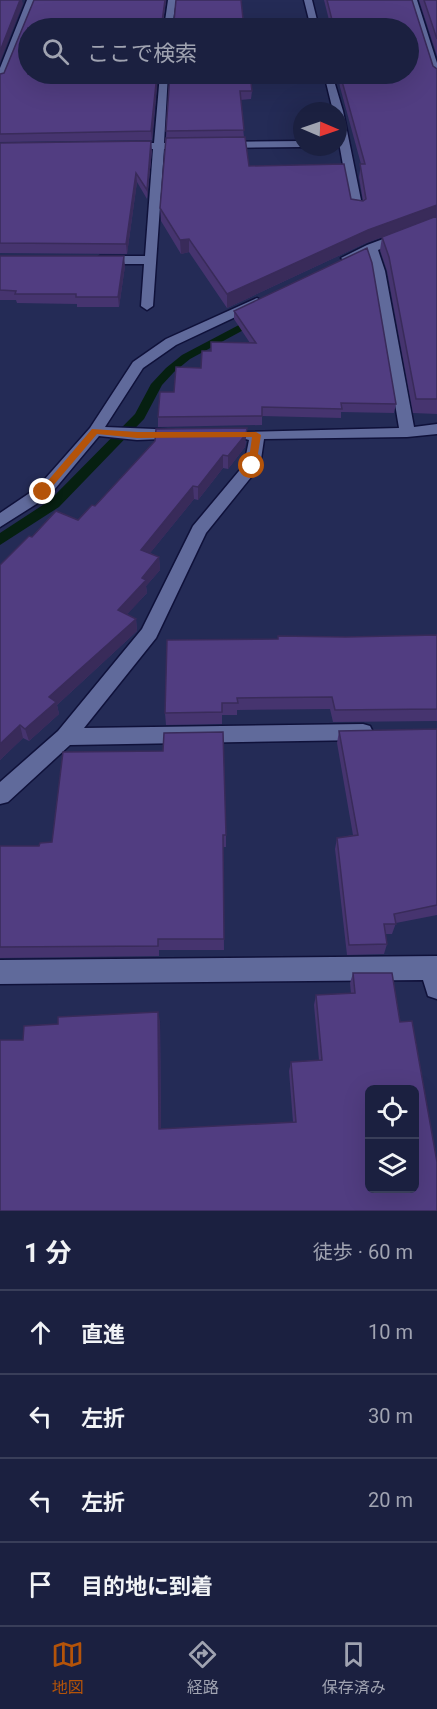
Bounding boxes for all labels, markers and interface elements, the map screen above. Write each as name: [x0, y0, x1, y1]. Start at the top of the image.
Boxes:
search box: [18, 18, 419, 84]
icon: search: [39, 35, 72, 68]
text: ここで検索: [87, 41, 197, 66]
north arrow: [293, 102, 347, 156]
route start: [238, 452, 264, 478]
route end: [29, 478, 55, 504]
map controls: [365, 1085, 419, 1193]
button: locate: [365, 1085, 419, 1139]
button: layers: [365, 1139, 419, 1193]
text: 1 分: [24, 1238, 71, 1268]
text: 徒歩 · 60 m: [313, 1240, 413, 1264]
icon: ahead: [24, 1316, 57, 1349]
text: 10 m: [368, 1320, 413, 1344]
text: 直進: [81, 1322, 125, 1347]
icon: left: [24, 1400, 57, 1433]
text: 30 m: [368, 1404, 413, 1428]
text: 左折: [81, 1406, 125, 1431]
icon: left: [24, 1484, 57, 1517]
text: 20 m: [368, 1488, 413, 1512]
text: 左折: [81, 1490, 125, 1515]
icon: arrive: [24, 1568, 57, 1601]
text: 目的地に到着: [81, 1574, 213, 1599]
tab: 地図: [51, 1638, 84, 1698]
tab: 経路: [186, 1638, 219, 1698]
tab: 保存済み: [322, 1638, 386, 1698]

